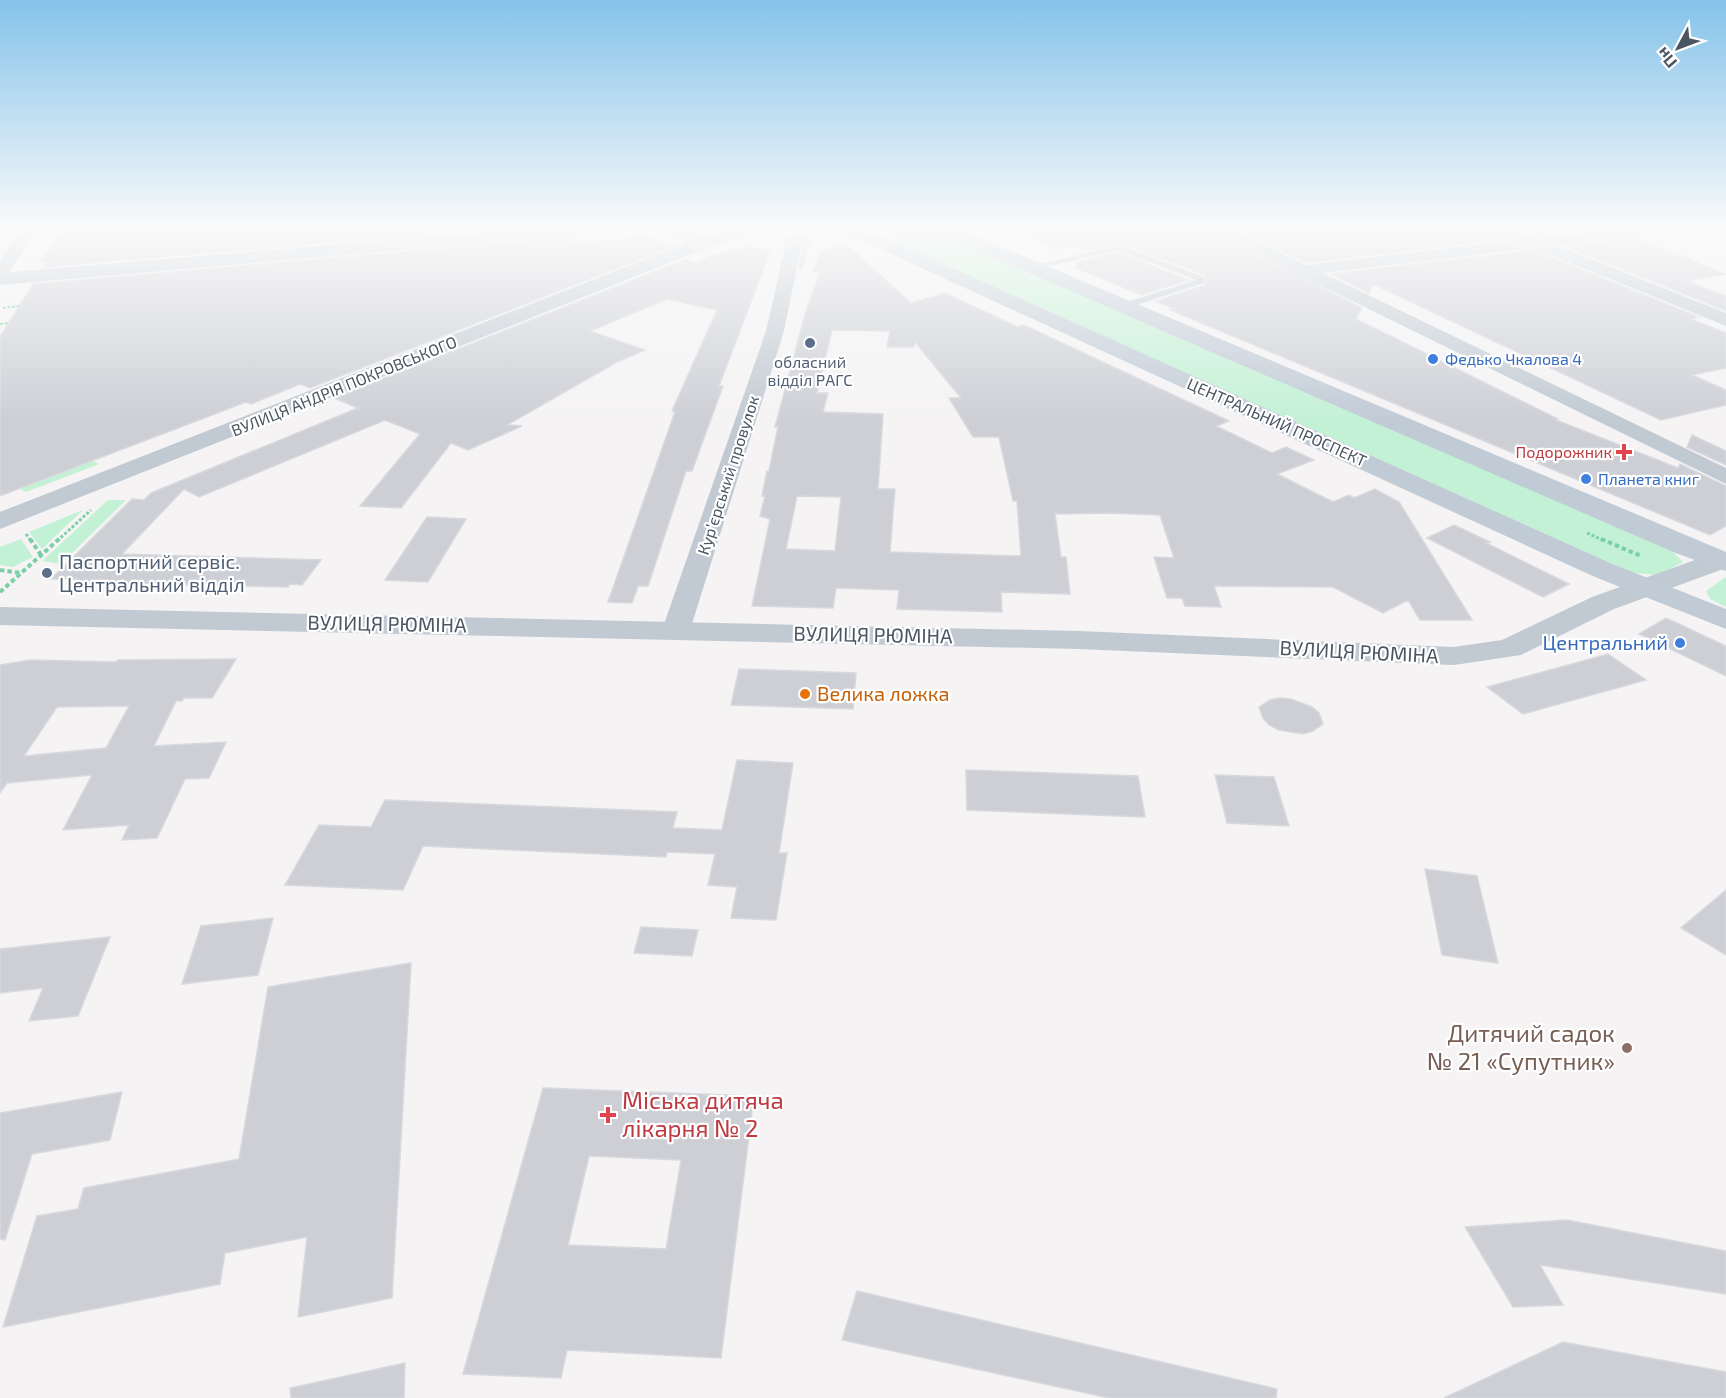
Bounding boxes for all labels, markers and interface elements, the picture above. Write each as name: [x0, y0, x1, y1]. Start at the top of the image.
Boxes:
north arrow: [1648, 18, 1708, 78]
text: Пн: [1652, 44, 1680, 72]
street label: ВУЛИЦЯ АНДРІЯ ПОКРОВСЬКОГО: [228, 332, 459, 440]
marker: обласний відділ РАГС: [803, 336, 817, 350]
place label: Федько Чкалова 4: [1445, 349, 1582, 368]
place label: обласний відділ РАГС: [768, 352, 852, 389]
marker: Федько Чкалова 4: [1426, 352, 1440, 366]
street label: ЦЕНТРАЛЬНИЙ ПРОСПЕКТ: [1185, 373, 1370, 470]
street label: Курʼєрський провулок: [693, 392, 763, 557]
place label: Подорожник: [1516, 442, 1612, 461]
marker: Подорожник: [1617, 445, 1631, 459]
place label: Планета книг: [1598, 469, 1700, 488]
marker: Планета книг: [1579, 472, 1593, 486]
place label: Паспортний сервіс. Центральний відділ: [59, 549, 245, 596]
marker: Паспортний сервіс. Центральний відділ: [40, 566, 54, 580]
street label: ВУЛИЦЯ РЮМІНА: [307, 610, 467, 636]
street label: ВУЛИЦЯ РЮМІНА: [793, 621, 953, 647]
place label: Центральний: [1543, 630, 1668, 654]
street label: ВУЛИЦЯ РЮМІНА: [1279, 635, 1440, 667]
marker: Центральний: [1673, 636, 1687, 650]
place label: Велика ложка: [817, 681, 950, 705]
marker: Велика ложка: [798, 687, 812, 701]
place label: Дитячий садок № 21 «Супутник»: [1427, 1018, 1615, 1076]
marker: Дитячий садок № 21 «Супутник»: [1620, 1041, 1634, 1055]
place label: Міська дитяча лікарня № 2: [622, 1085, 784, 1142]
marker: Міська дитяча лікарня № 2: [599, 1106, 617, 1124]

